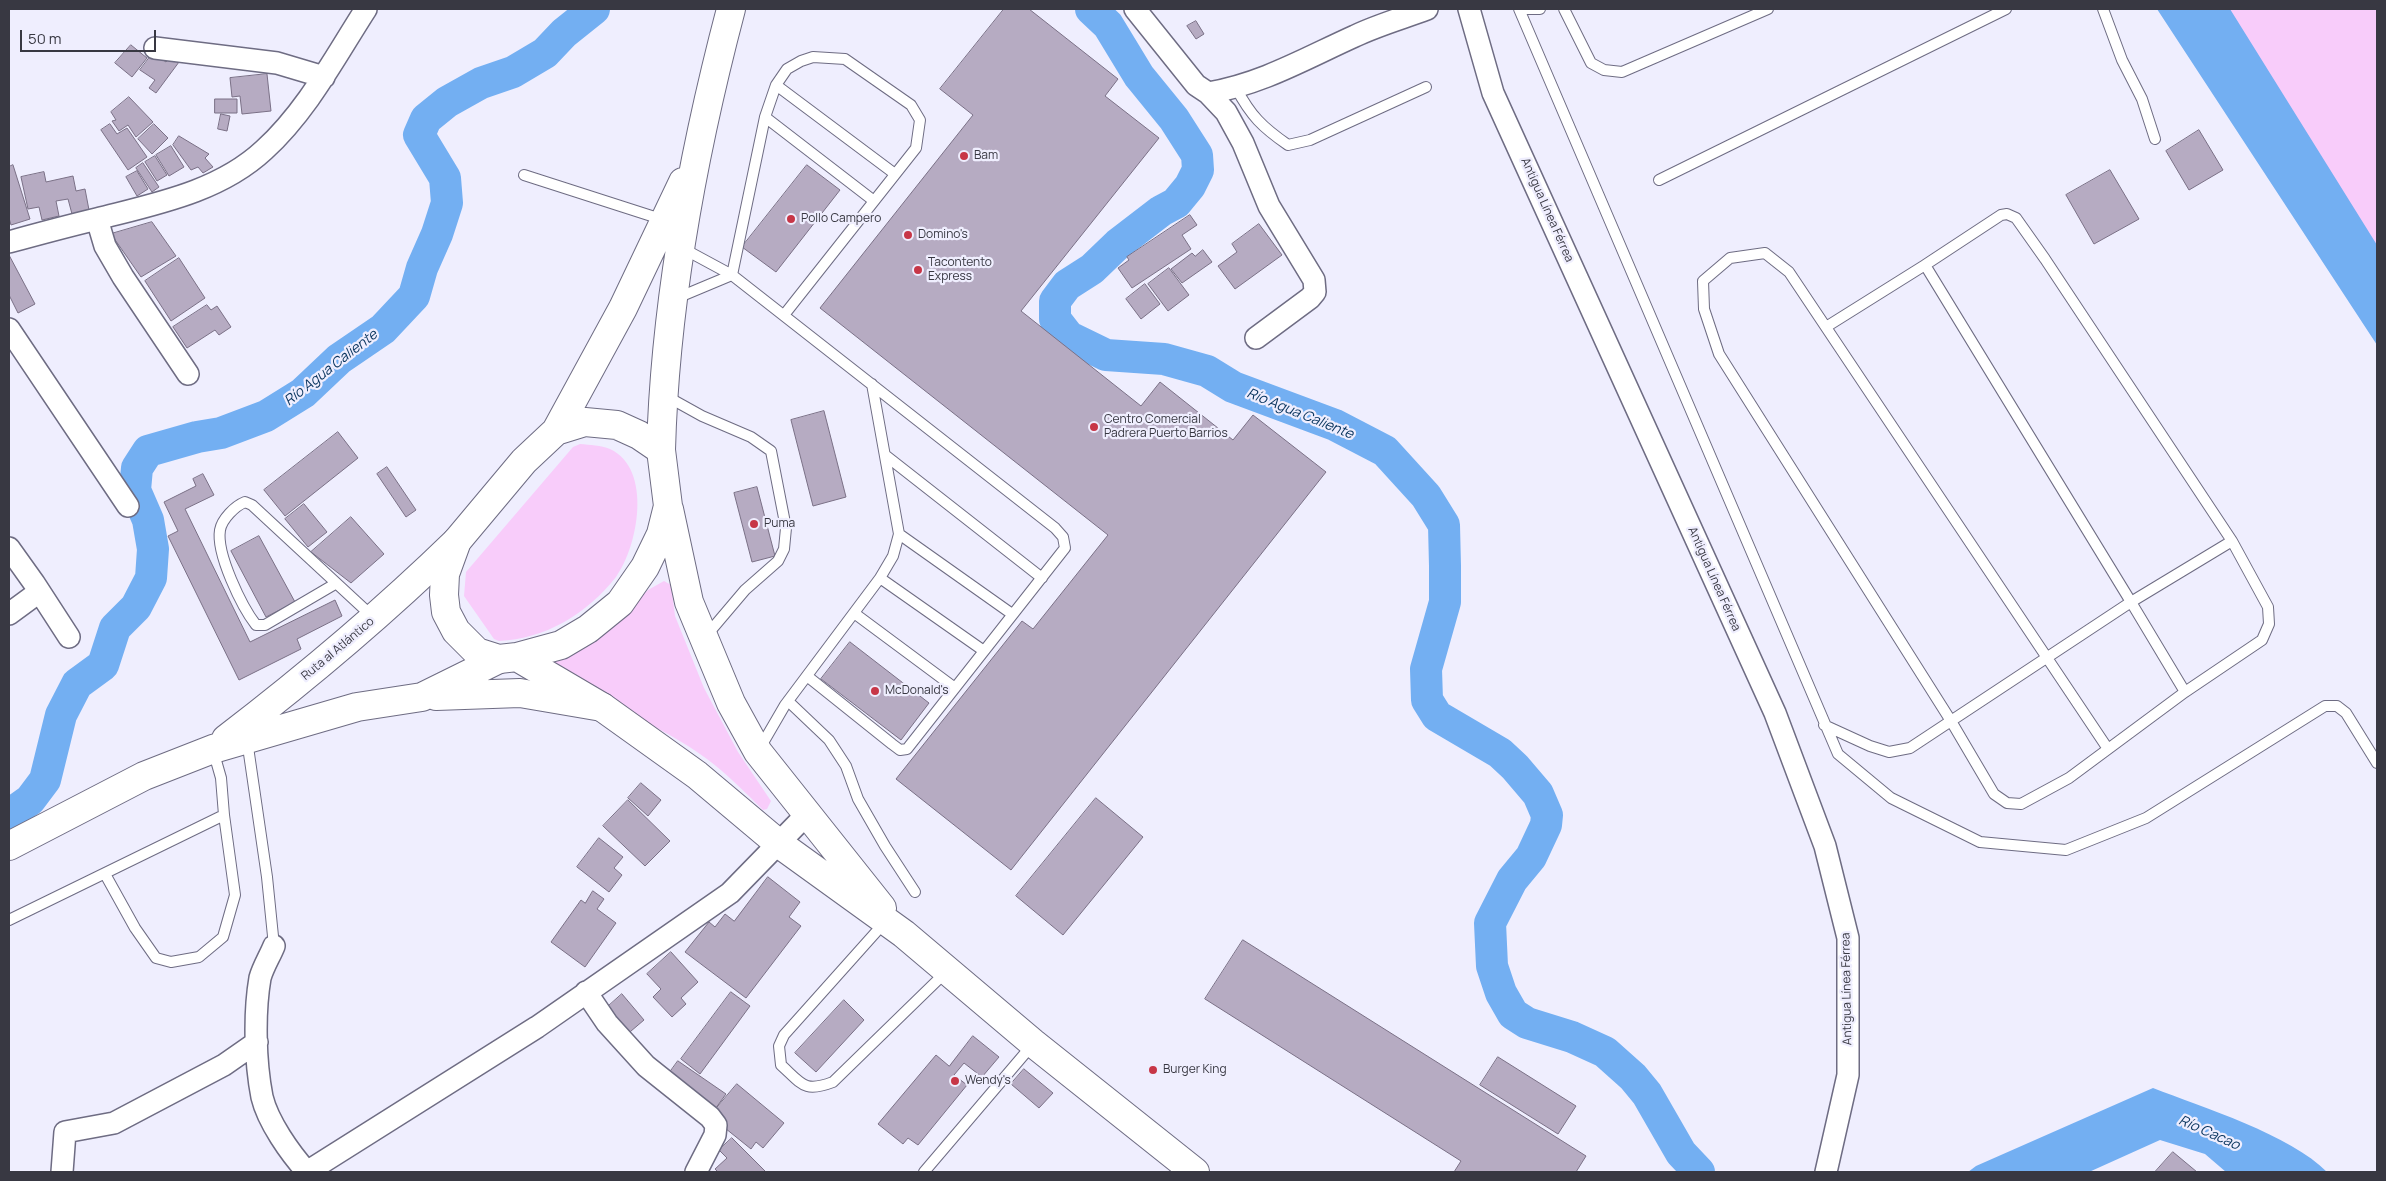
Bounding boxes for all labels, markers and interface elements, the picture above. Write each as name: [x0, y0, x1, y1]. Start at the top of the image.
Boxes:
scale bar: [22, 20, 159, 52]
text: 50 m: [28, 28, 62, 49]
place label: Bam: [974, 149, 998, 163]
marker: Bam: [958, 150, 970, 162]
street label: Antigua Línea Férrea: [1518, 156, 1576, 264]
place label: Pollo Campero: [801, 212, 881, 226]
marker: Pollo Campero: [785, 213, 797, 225]
place label: Domino's: [918, 228, 968, 242]
marker: Domino's: [902, 229, 914, 241]
place label: Tacontento Express: [928, 256, 992, 284]
marker: Tacontento Express: [912, 264, 924, 276]
water label: Río Agua Caliente: [281, 326, 381, 410]
water label: Río Agua Caliente: [1244, 385, 1356, 443]
place label: Centro Comercial Padrera Puerto Barrios: [1104, 413, 1228, 441]
marker: Centro Comercial Padrera Puerto Barrios: [1088, 421, 1100, 433]
place label: Puma: [764, 517, 795, 531]
marker: Puma: [748, 518, 760, 530]
street label: Antigua Línea Férrea: [1685, 525, 1743, 633]
street label: Ruta al Atlántico: [299, 614, 377, 684]
place label: McDonald's: [885, 684, 948, 698]
marker: McDonald's: [869, 685, 881, 697]
street label: Antigua Línea Férrea: [1839, 933, 1855, 1045]
place label: Burger King: [1163, 1063, 1227, 1077]
marker: Burger King: [1147, 1064, 1159, 1076]
place label: Wendy's: [965, 1074, 1011, 1088]
marker: Wendy's: [949, 1075, 961, 1087]
water label: Río Cacao: [2176, 1112, 2242, 1154]

